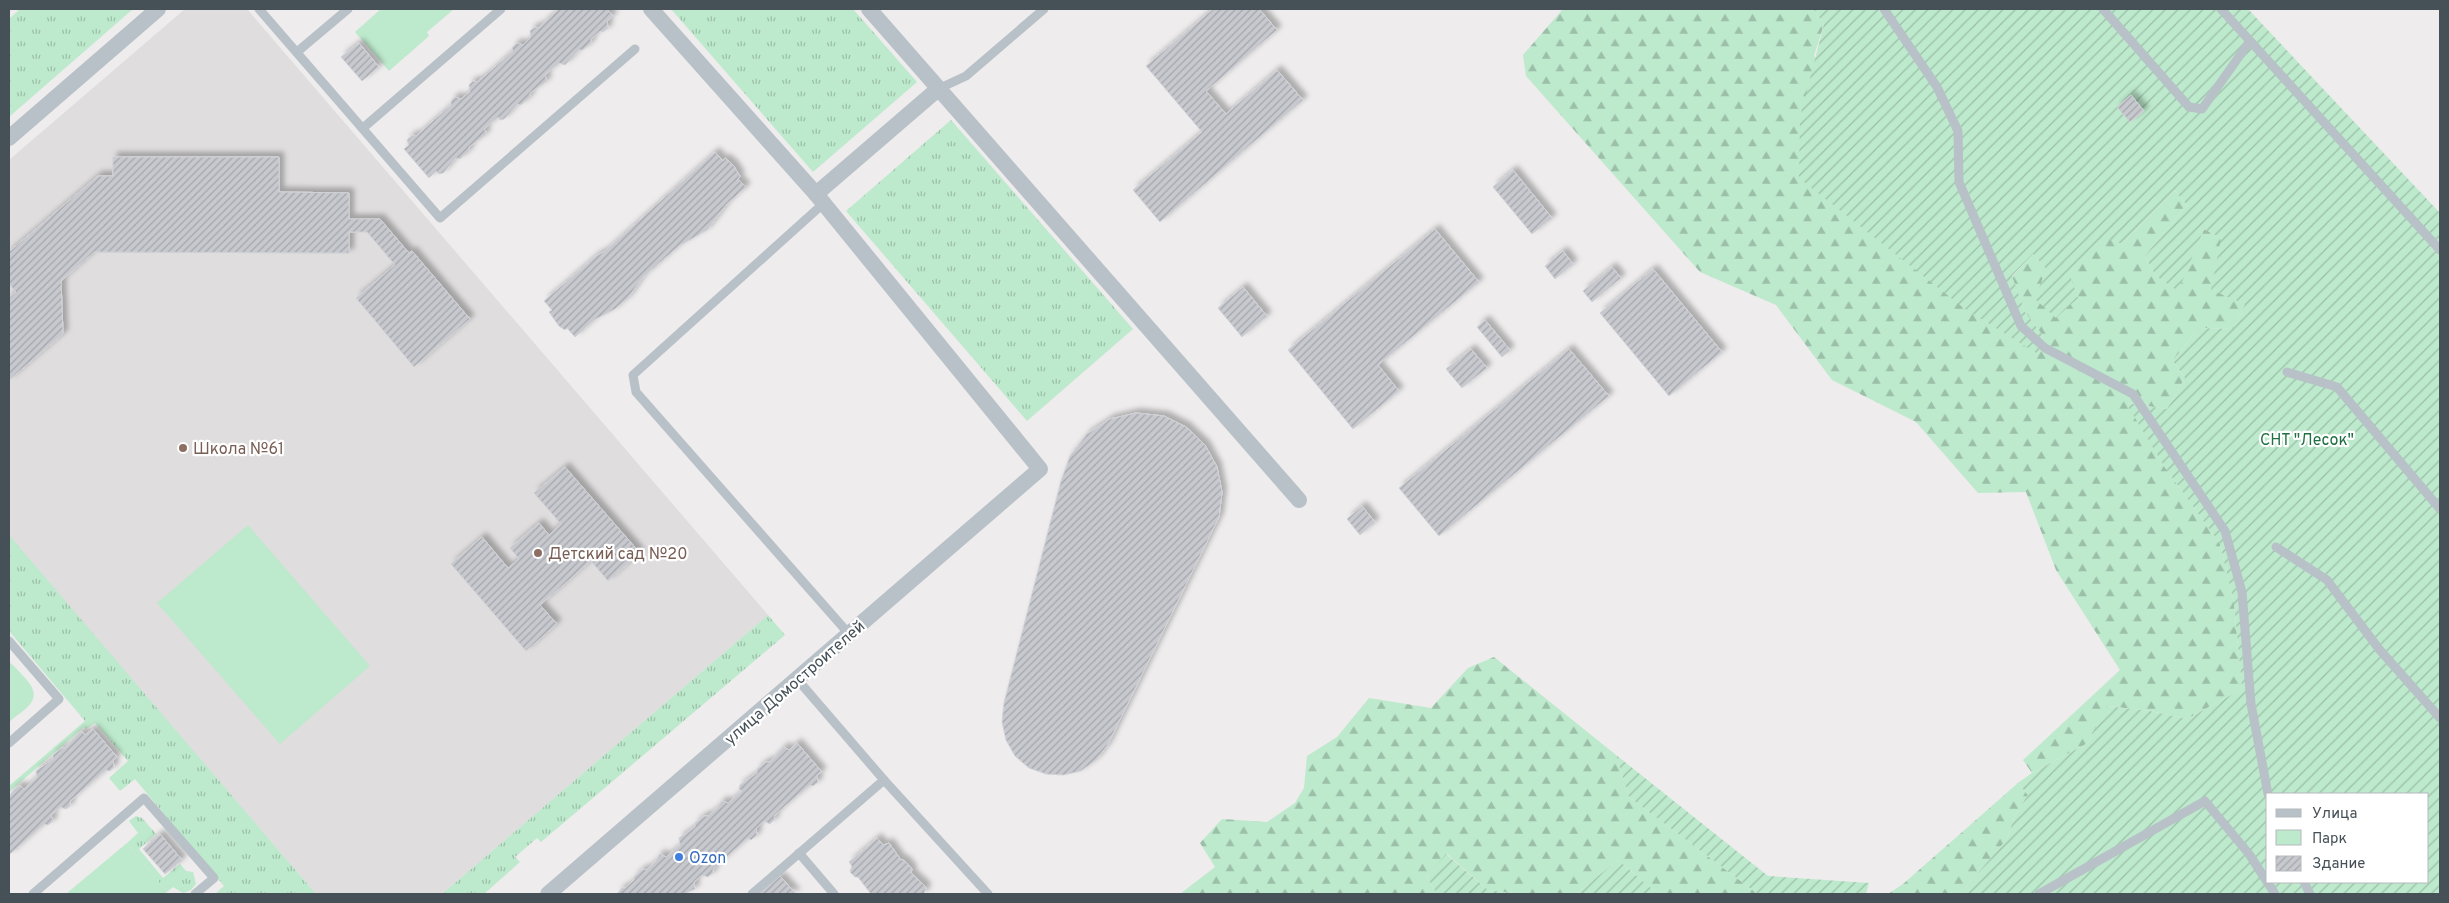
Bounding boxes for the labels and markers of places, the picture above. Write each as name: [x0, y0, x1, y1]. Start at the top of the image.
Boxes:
place label: Школа №61: [193, 440, 284, 460]
marker: Школа №61: [177, 442, 189, 454]
place label: Детский сад №20: [548, 545, 687, 565]
marker: Детский сад №20: [532, 547, 544, 559]
place label: Ozon: [689, 849, 726, 869]
marker: Ozon: [673, 851, 685, 863]

